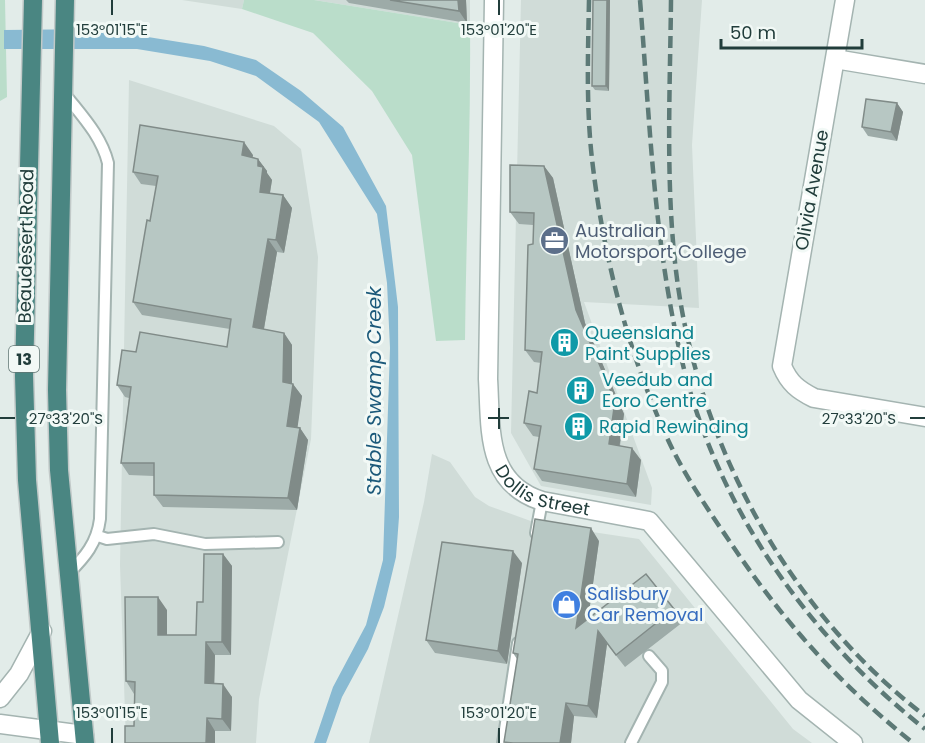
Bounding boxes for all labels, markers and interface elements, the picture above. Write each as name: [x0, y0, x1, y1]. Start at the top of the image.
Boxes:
scale bar: [721, 12, 862, 50]
text: 153°01'15"E: [76, 19, 148, 40]
text: 153°01'20"E: [461, 19, 537, 40]
text: 50 m: [730, 20, 776, 45]
street label: Olivia Avenue: [789, 128, 834, 252]
street label: Beaudesert Road: [12, 168, 39, 324]
place label: Australian Motorsport College: [575, 218, 747, 264]
office icon: Australian Motorsport College: [538, 225, 570, 257]
water label: Stable Swamp Creek: [360, 285, 388, 495]
place label: Queensland Paint Supplies: [585, 320, 711, 366]
building icon: Queensland Paint Supplies: [548, 327, 580, 359]
road number: 13: [9, 346, 39, 372]
place label: Veedub and Eoro Centre: [602, 367, 713, 413]
building icon: Veedub and Eoro Centre: [565, 374, 597, 406]
text: 27°33'20"S: [29, 408, 103, 429]
text: 27°33'20"S: [822, 408, 896, 429]
building icon: Rapid Rewinding: [562, 411, 594, 443]
place label: Rapid Rewinding: [599, 414, 749, 439]
street label: Dollis Street: [489, 460, 592, 522]
place label: Salisbury Car Removal: [587, 581, 703, 627]
shop icon: Salisbury Car Removal: [550, 588, 582, 620]
text: 153°01'15"E: [76, 702, 148, 723]
text: 153°01'20"E: [461, 702, 537, 723]

